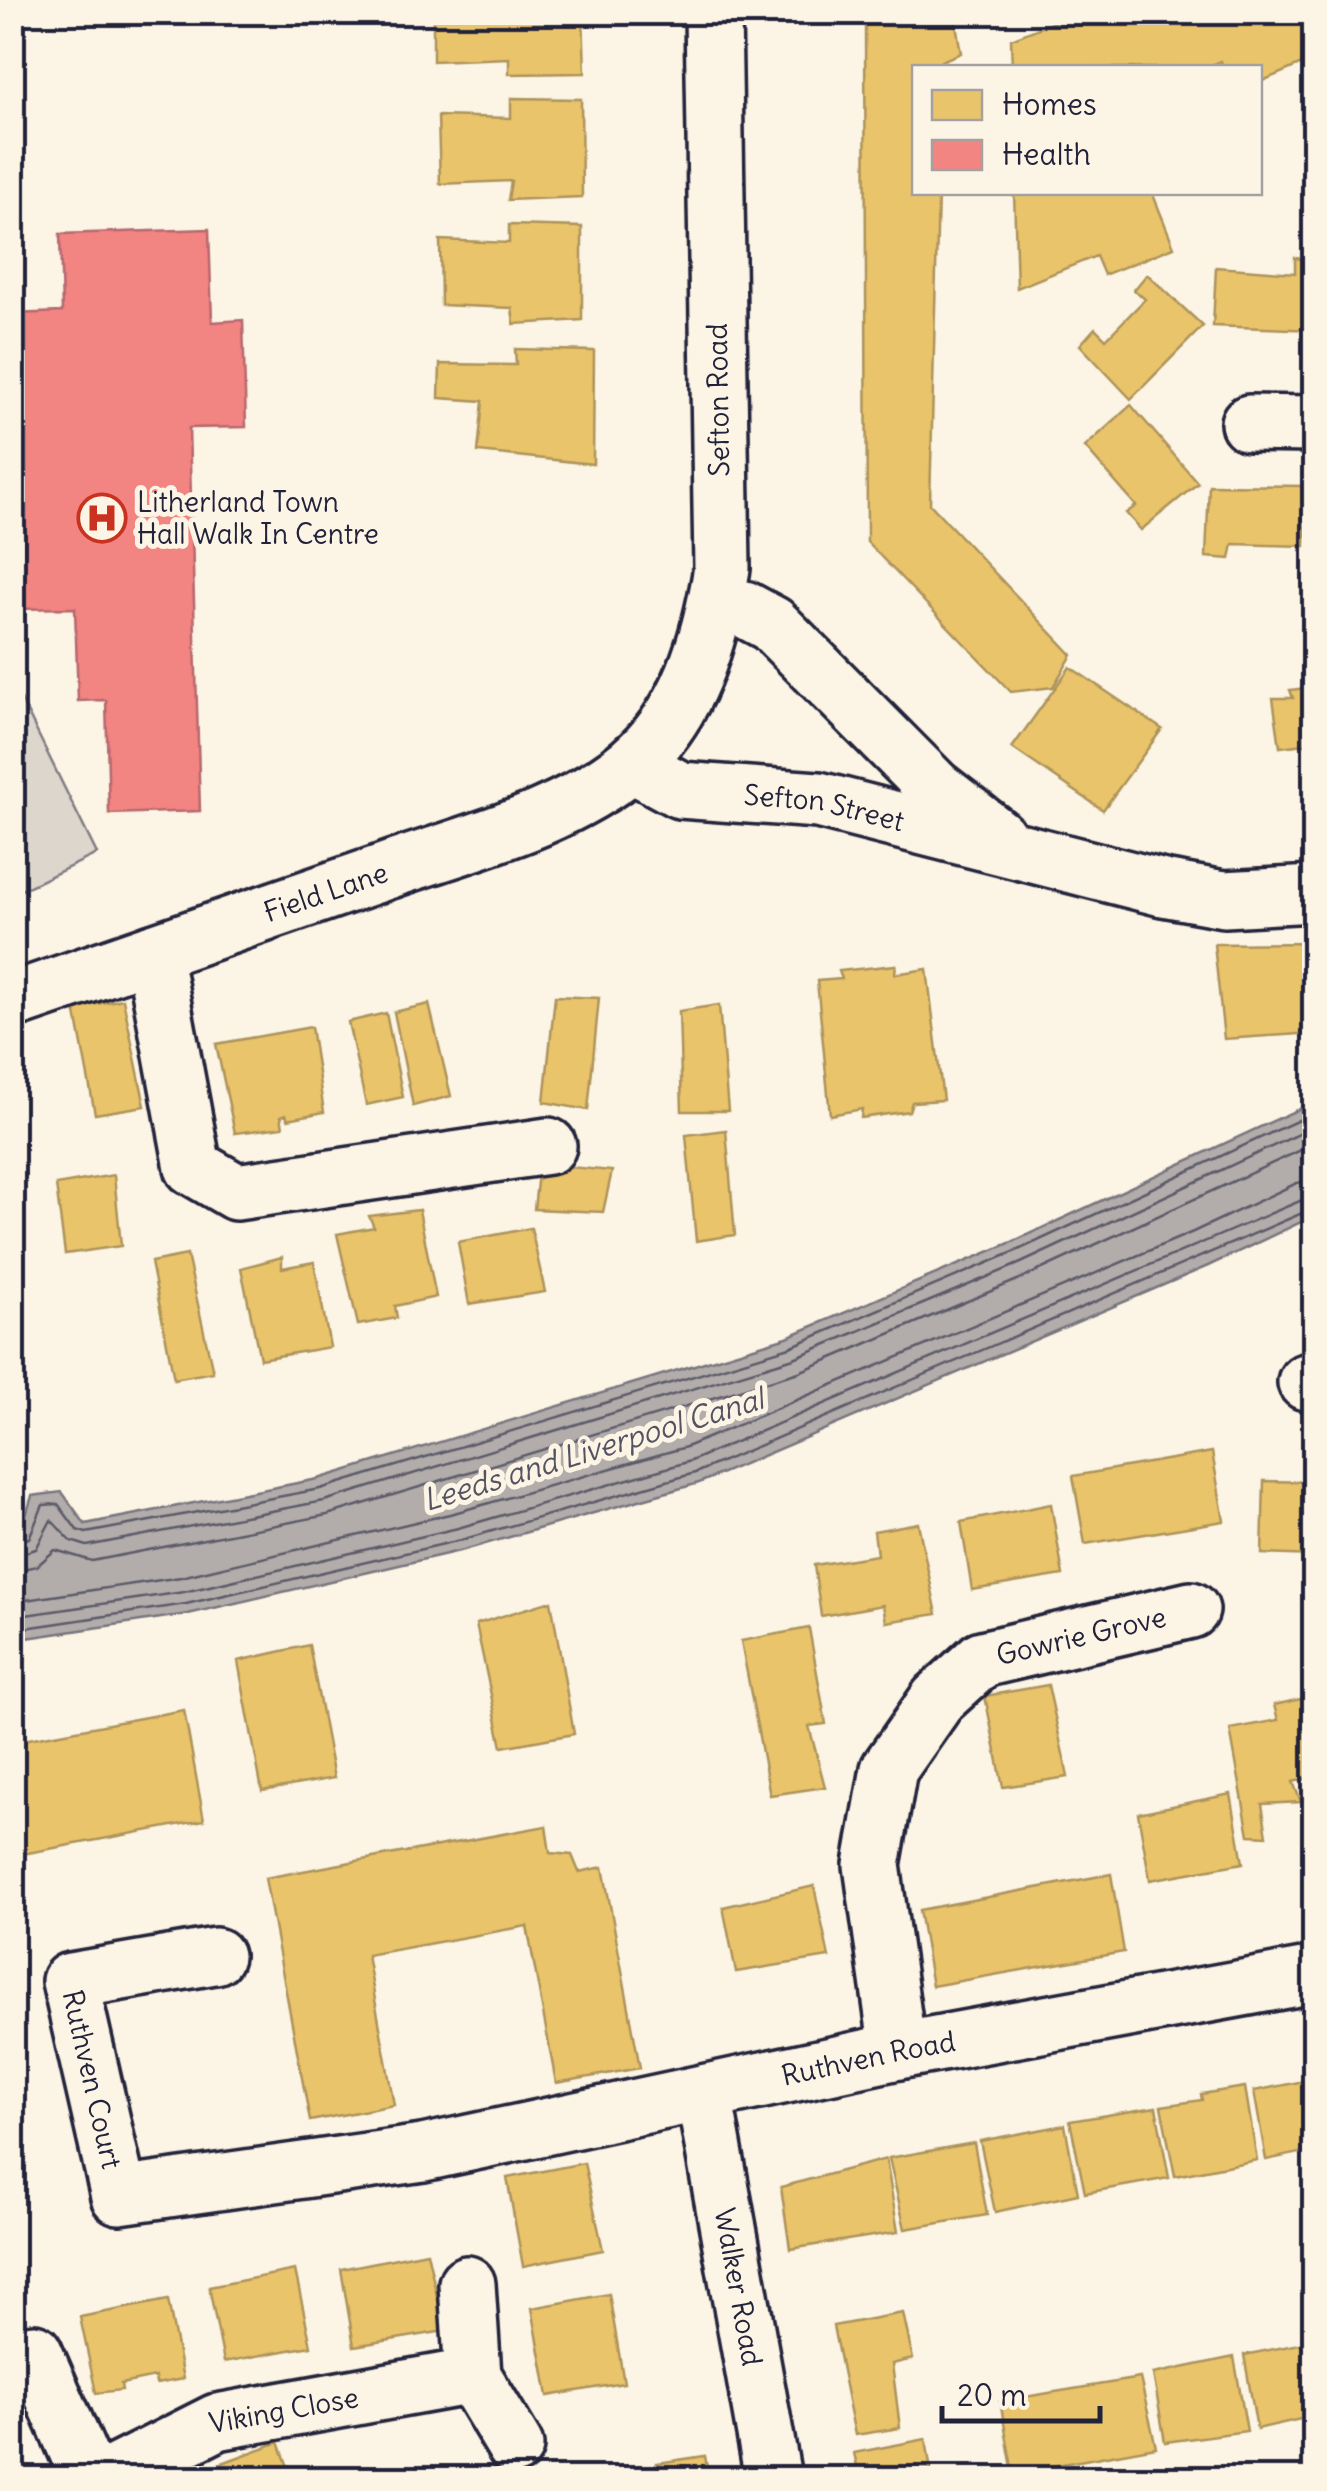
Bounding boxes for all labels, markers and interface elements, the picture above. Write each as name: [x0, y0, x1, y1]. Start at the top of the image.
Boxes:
legend: [912, 65, 1262, 195]
text: Homes: [1002, 85, 1097, 123]
text: Health: [1002, 135, 1091, 173]
street label: Sefton Road: [699, 323, 737, 477]
place label: Litherland Town Hall Walk In Centre: [137, 484, 379, 552]
hospital icon: Litherland Town Hall Walk In Centre: [76, 492, 128, 544]
street label: Sefton Street: [743, 777, 908, 839]
street label: Field Lane: [259, 854, 392, 930]
water label: Leeds and Liverpool Canal: [418, 1378, 772, 1519]
street label: Gowrie Grove: [993, 1598, 1170, 1673]
street label: Ruthven Court: [55, 1987, 130, 2172]
street label: Ruthven Road: [778, 2023, 958, 2094]
street label: Walker Road: [707, 2205, 770, 2369]
scale bar: [942, 2361, 1100, 2423]
text: 20 m: [957, 2376, 1027, 2414]
street label: Viking Close: [206, 2379, 361, 2441]

